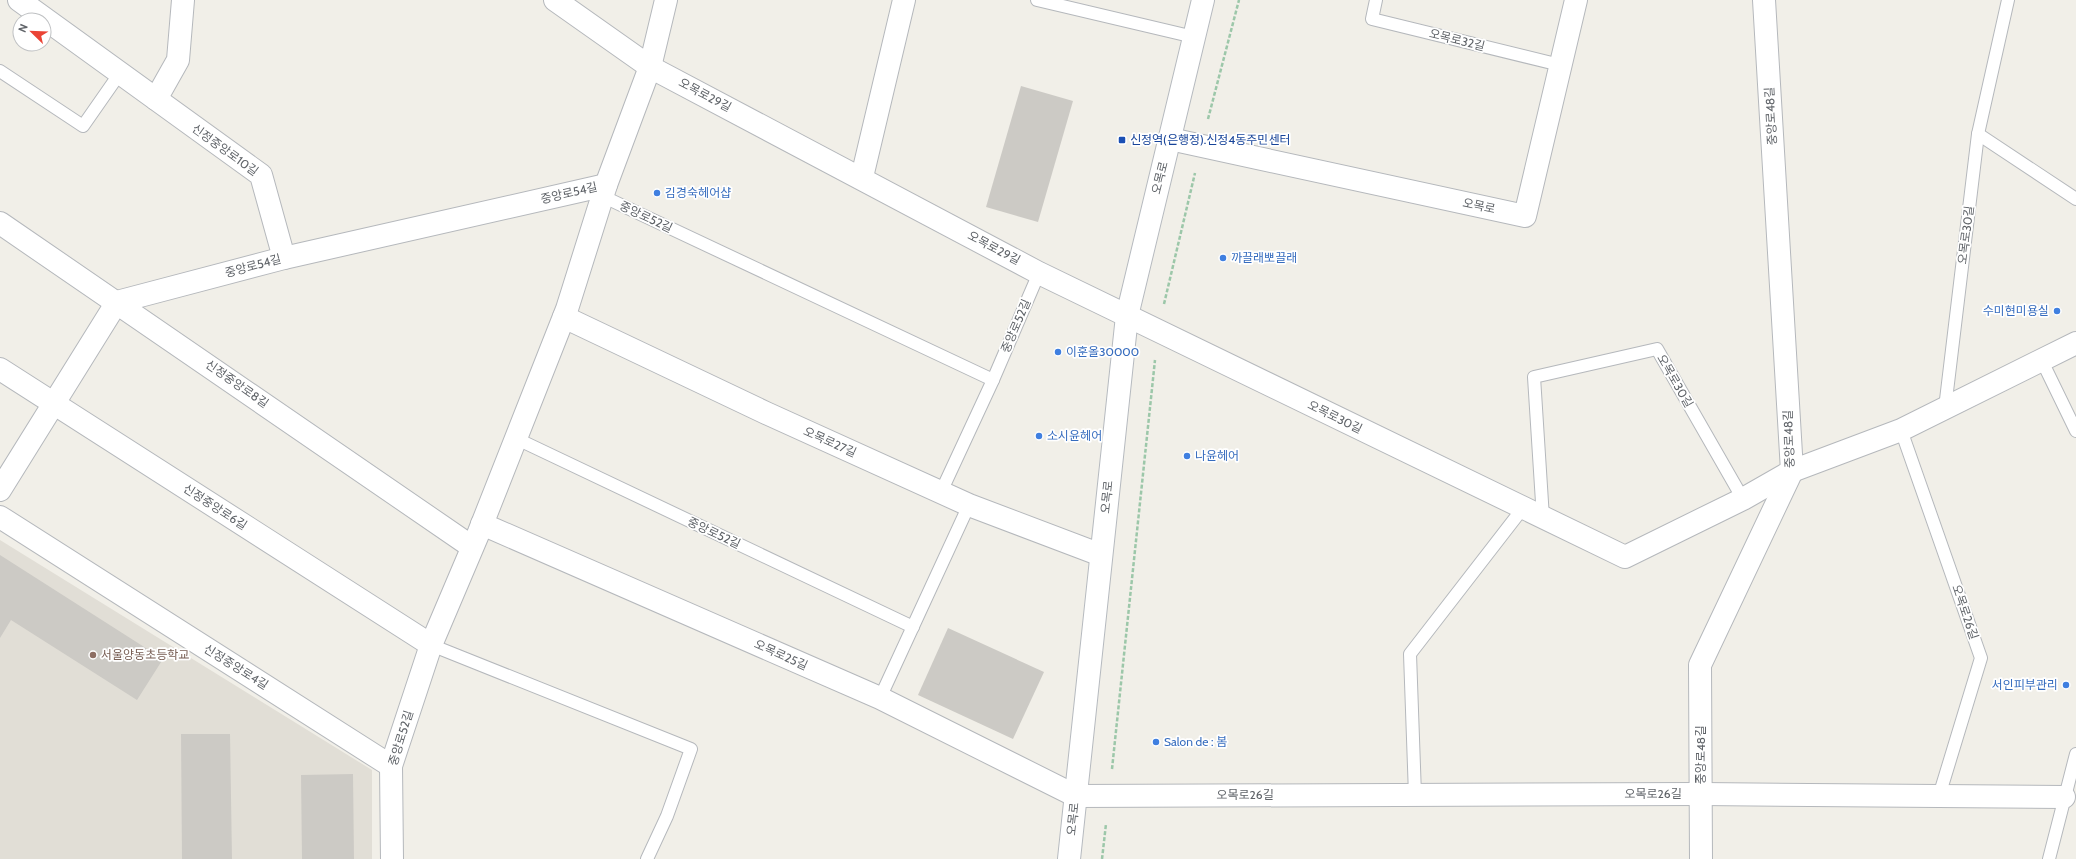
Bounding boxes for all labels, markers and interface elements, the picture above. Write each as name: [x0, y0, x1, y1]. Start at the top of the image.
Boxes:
north arrow: [12, 12, 52, 52]
text: N: [15, 22, 31, 34]
street label: 오목로32길: [1428, 25, 1487, 54]
street label: 오목로29길: [676, 74, 734, 115]
street label: 중앙로48길: [1761, 86, 1780, 146]
street label: 신정중앙로10길: [189, 120, 261, 179]
place label: 신정역(은행정).신정4동주민센터: [1130, 132, 1290, 147]
marker: 신정역(은행정).신정4동주민센터: [1117, 135, 1127, 145]
street label: 오목로: [1148, 160, 1171, 196]
street label: 중앙로54길: [539, 179, 599, 206]
place label: 김경숙헤어샵: [665, 185, 731, 200]
marker: 김경숙헤어샵: [652, 188, 662, 198]
street label: 오목로: [1461, 195, 1497, 216]
street label: 중앙로52길: [617, 198, 675, 235]
street label: 오목로30길: [1954, 205, 1977, 265]
street label: 오목로29길: [965, 227, 1023, 268]
place label: 까끌래뽀끌래: [1231, 250, 1297, 265]
street label: 중앙로54길: [223, 251, 283, 280]
marker: 까끌래뽀끌래: [1218, 253, 1228, 263]
street label: 중앙로52길: [998, 297, 1034, 355]
place label: 수미현미용실: [1983, 303, 2049, 318]
marker: 수미현미용실: [2052, 306, 2062, 316]
place label: 이훈올30000: [1066, 344, 1139, 359]
marker: 이훈올30000: [1053, 347, 1063, 357]
street label: 오목로30길: [1654, 351, 1697, 410]
street label: 신정중앙로8길: [203, 356, 272, 411]
street label: 오목로30길: [1305, 397, 1365, 436]
street label: 중앙로48길: [1780, 410, 1797, 468]
street label: 오목로27길: [801, 423, 859, 460]
place label: 소시윤헤어: [1047, 428, 1102, 443]
marker: 소시윤헤어: [1034, 431, 1044, 441]
place label: 나윤헤어: [1195, 448, 1239, 463]
marker: 나윤헤어: [1182, 451, 1192, 461]
street label: 신정중앙로6길: [181, 480, 250, 533]
street label: 오목로: [1097, 480, 1116, 514]
street label: 중앙로52길: [685, 514, 743, 551]
street label: 오목로26길: [1949, 582, 1982, 641]
street label: 오목로25길: [752, 636, 810, 673]
street label: 신정중앙로4길: [201, 641, 271, 692]
place label: 서울양동초등학교: [101, 647, 189, 662]
marker: 서울양동초등학교: [88, 650, 98, 660]
place label: 서인피부관리: [1992, 677, 2058, 692]
marker: 서인피부관리: [2061, 680, 2071, 690]
street label: 중앙로52길: [385, 708, 416, 767]
street label: 중앙로48길: [1693, 726, 1708, 784]
place label: Salon de : 봄: [1164, 734, 1227, 749]
marker: Salon de : 봄: [1151, 737, 1161, 747]
street label: 오목로26길: [1624, 786, 1682, 801]
street label: 오목로26길: [1216, 787, 1274, 802]
street label: 오목로: [1063, 802, 1082, 836]

